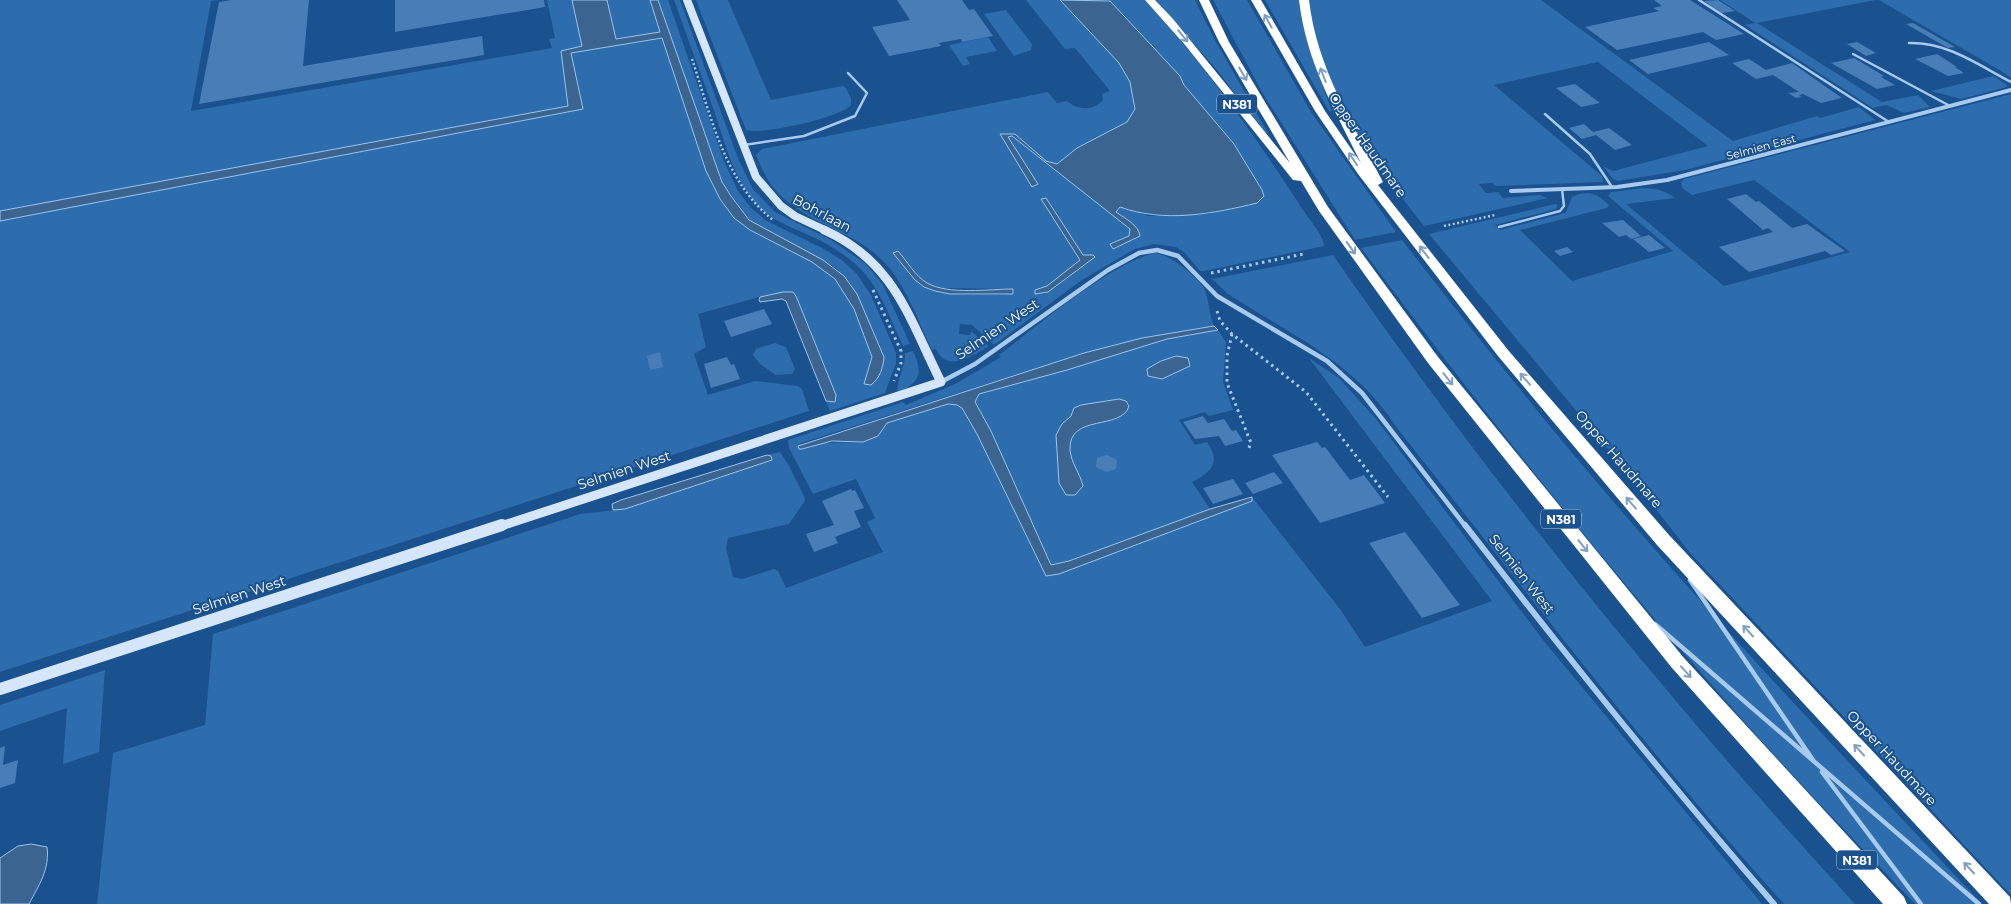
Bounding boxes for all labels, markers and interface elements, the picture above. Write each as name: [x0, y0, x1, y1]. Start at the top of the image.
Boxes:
one-way arrow: [1262, 14, 1272, 29]
one-way arrow: [1177, 29, 1188, 42]
one-way arrow: [1238, 67, 1248, 81]
one-way arrow: [1318, 68, 1327, 83]
street label: Opper Haudmare: [1325, 89, 1411, 201]
road number: N381: [1217, 95, 1257, 114]
street label: Selmien East: [1725, 131, 1798, 163]
one-way arrow: [1348, 152, 1358, 166]
street label: Bohrlaan: [789, 190, 855, 236]
one-way arrow: [1346, 241, 1357, 254]
one-way arrow: [1418, 246, 1429, 259]
street label: Selmien West: [952, 294, 1042, 364]
one-way arrow: [1442, 372, 1453, 385]
one-way arrow: [1520, 373, 1531, 386]
street label: Opper Haudmare: [1572, 406, 1666, 512]
street label: Selmien West: [575, 446, 673, 494]
one-way arrow: [1625, 496, 1637, 509]
road number: N381: [1541, 509, 1581, 528]
street label: Selmien West: [1485, 530, 1559, 618]
one-way arrow: [1578, 539, 1589, 552]
street label: Selmien West: [190, 571, 288, 619]
one-way arrow: [1742, 624, 1754, 637]
one-way arrow: [1680, 665, 1692, 678]
street label: Opper Haudmare: [1843, 707, 1941, 809]
one-way arrow: [1853, 743, 1864, 756]
road number: N381: [1837, 850, 1877, 870]
one-way arrow: [1963, 862, 1975, 875]

